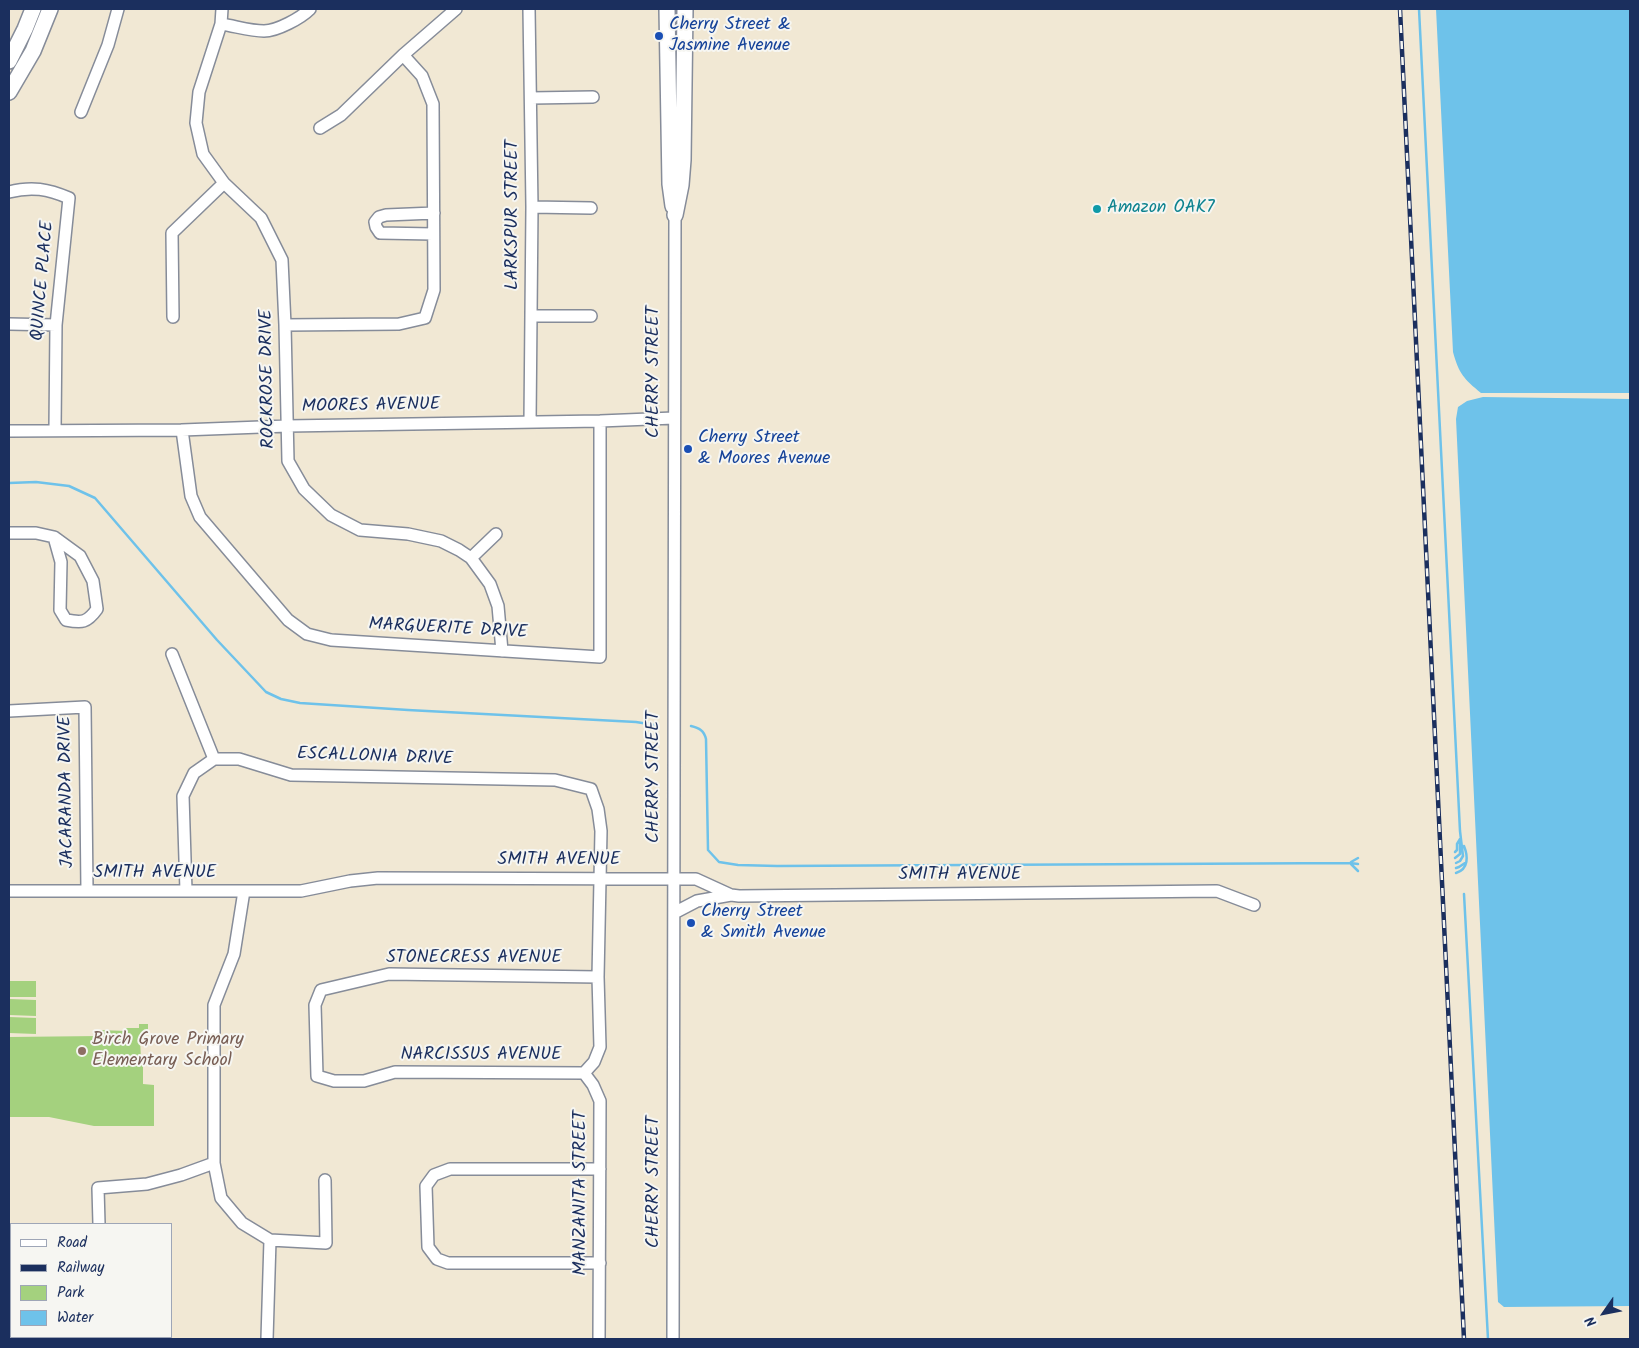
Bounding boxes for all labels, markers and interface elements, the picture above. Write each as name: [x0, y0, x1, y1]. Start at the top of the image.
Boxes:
place label: Cherry Street & Jasmine Avenue: [669, 15, 791, 58]
marker: Cherry Street & Jasmine Avenue: [653, 30, 665, 42]
street label: LARKSPUR STREET: [503, 140, 525, 290]
place label: Amazon OAK7: [1107, 198, 1215, 220]
marker: Amazon OAK7: [1091, 203, 1103, 215]
street label: QUINCE PLACE: [28, 220, 60, 342]
street label: CHERRY STREET: [644, 306, 666, 438]
street label: ROCKROSE DRIVE: [257, 309, 281, 449]
street label: MOORES AVENUE: [302, 395, 440, 419]
place label: Cherry Street & Moores Avenue: [698, 428, 830, 470]
marker: Cherry Street & Moores Avenue: [682, 443, 694, 455]
street label: MARGUERITE DRIVE: [368, 615, 528, 645]
street label: CHERRY STREET: [644, 711, 666, 843]
street label: JACARANDA DRIVE: [56, 716, 80, 868]
street label: ESCALLONIA DRIVE: [297, 744, 453, 772]
street label: SMITH AVENUE: [498, 850, 620, 872]
street label: SMITH AVENUE: [94, 863, 216, 885]
street label: SMITH AVENUE: [899, 865, 1021, 887]
place label: Cherry Street & Smith Avenue: [701, 902, 826, 944]
marker: Cherry Street & Smith Avenue: [685, 917, 697, 929]
street label: STONECRESS AVENUE: [386, 948, 562, 970]
place label: Birch Grove Primary Elementary School: [92, 1030, 244, 1072]
marker: Birch Grove Primary Elementary School: [76, 1045, 88, 1057]
street label: NARCISSUS AVENUE: [400, 1045, 562, 1067]
street label: MANZANITA STREET: [571, 1110, 593, 1276]
street label: CHERRY STREET: [644, 1116, 666, 1248]
legend: [10, 1223, 172, 1338]
text: Road: [57, 1231, 87, 1255]
text: Railway: [57, 1256, 104, 1280]
text: Park: [57, 1281, 84, 1305]
north arrow: [1579, 1288, 1629, 1338]
text: Water: [57, 1306, 93, 1330]
text: N: [1580, 1311, 1603, 1331]

